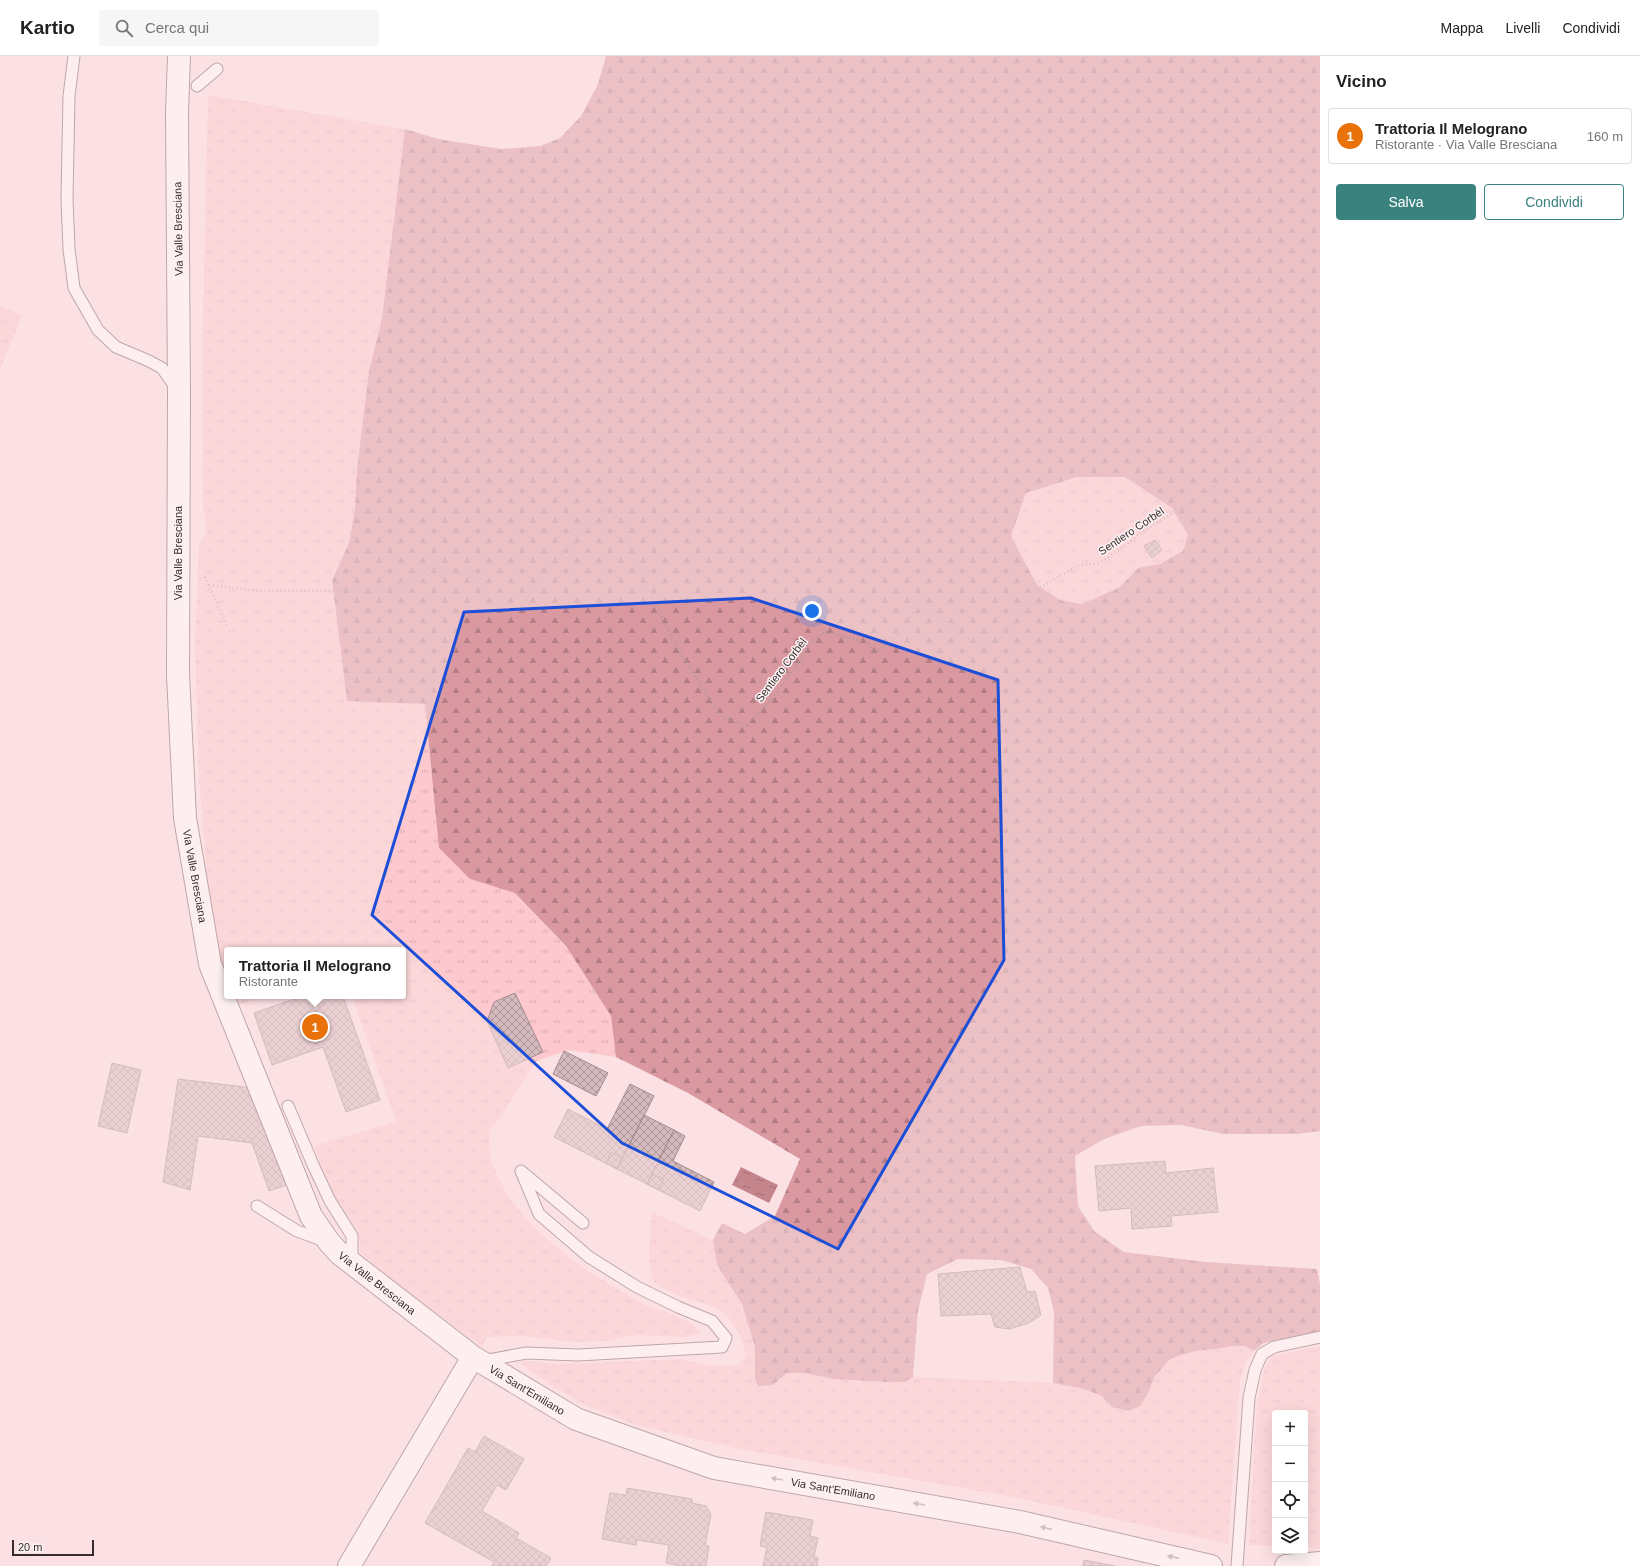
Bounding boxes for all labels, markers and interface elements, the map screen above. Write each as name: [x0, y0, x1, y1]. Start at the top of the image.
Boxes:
search box: [99, 10, 379, 46]
text: Kartio: [20, 17, 75, 38]
icon: search: [113, 17, 135, 39]
text: Cerca qui: [145, 19, 209, 36]
text: Mappa: [1441, 20, 1483, 36]
text: Livelli: [1505, 20, 1540, 36]
text: Condividi: [1562, 20, 1620, 36]
text: Vicino: [1336, 72, 1387, 91]
text: Trattoria Il Melograno: [1375, 120, 1528, 137]
text: 1: [1346, 129, 1354, 144]
text: 160 m: [1587, 129, 1623, 144]
text: Ristorante · Via Valle Bresciana: [1375, 137, 1557, 152]
street label: Via Valle Bresciana: [171, 181, 185, 276]
button: Salva: [1336, 184, 1476, 220]
button: Condividi: [1484, 184, 1624, 220]
street label: Via Valle Bresciana: [172, 505, 184, 600]
street label: Sentiero Corbèl: [1096, 505, 1166, 557]
your location: [802, 601, 822, 621]
street label: Sentiero Corbèl: [753, 636, 809, 704]
street label: Via Valle Bresciana: [181, 828, 209, 924]
popup: [224, 947, 406, 999]
text: Trattoria Il Melograno: [239, 957, 391, 974]
text: Ristorante: [239, 974, 298, 989]
pin: 1: [302, 1012, 328, 1042]
street label: Via Valle Bresciana: [336, 1249, 419, 1317]
street label: Via Sant'Emiliano: [487, 1363, 567, 1417]
map controls: [1272, 1410, 1308, 1554]
button: +: [1272, 1410, 1308, 1446]
button: −: [1272, 1446, 1308, 1482]
one-way arrow: [771, 1476, 783, 1482]
street label: Via Sant'Emiliano: [790, 1476, 876, 1502]
button: locate: [1272, 1482, 1308, 1518]
one-way arrow: [913, 1501, 925, 1507]
button: layers: [1272, 1518, 1308, 1554]
one-way arrow: [1040, 1525, 1053, 1531]
scale bar: [12, 1538, 94, 1557]
text: 20 m: [18, 1541, 42, 1553]
one-way arrow: [1167, 1554, 1179, 1560]

